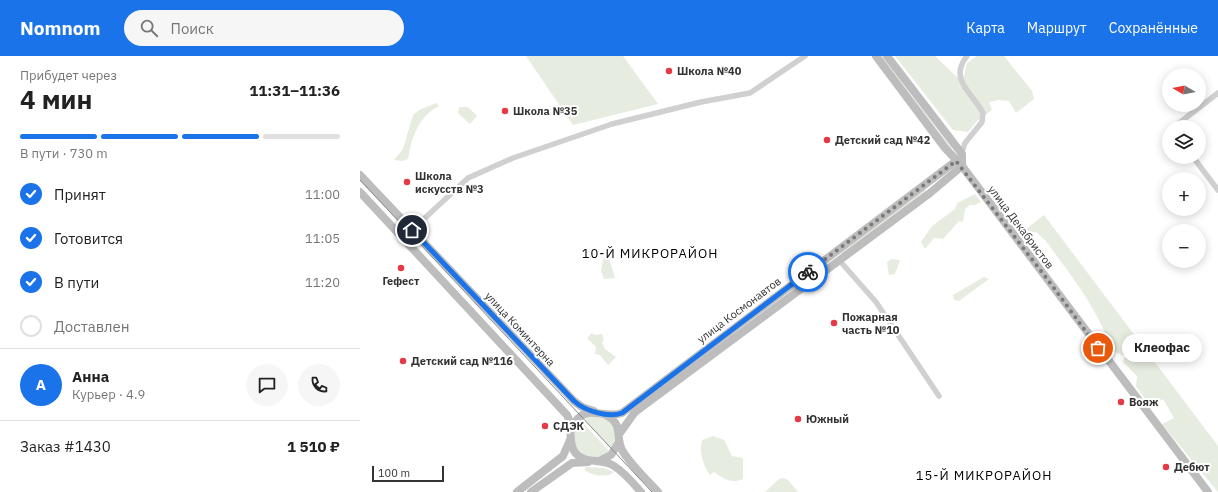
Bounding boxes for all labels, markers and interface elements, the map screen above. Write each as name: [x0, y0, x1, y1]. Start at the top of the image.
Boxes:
search box: [124, 10, 404, 46]
text: Nomnom: [20, 16, 100, 40]
icon: search: [138, 17, 160, 39]
text: Поиск: [170, 19, 214, 38]
text: Карта: [966, 19, 1005, 37]
text: Маршрут: [1027, 19, 1087, 37]
text: Сохранённые: [1109, 19, 1198, 37]
place label: Школа №40: [677, 64, 742, 78]
marker: Школа №40: [664, 66, 674, 76]
text: Прибудет через: [20, 67, 117, 84]
north arrow: [1162, 68, 1206, 112]
map controls: [1162, 68, 1206, 268]
text: 11:31–11:36: [249, 81, 340, 100]
text: 4 мин: [20, 82, 92, 116]
place label: Школа №35: [513, 104, 578, 118]
marker: Школа №35: [500, 106, 510, 116]
button: layers: [1162, 120, 1206, 164]
place label: Детский сад №42: [835, 133, 931, 147]
marker: Детский сад №42: [822, 135, 832, 145]
text: В пути · 730 m: [20, 145, 108, 162]
place label: Школа искусств №3: [415, 169, 484, 196]
button: +: [1162, 172, 1206, 216]
marker: Школа искусств №3: [402, 177, 412, 187]
street label: улица Декабристов: [985, 182, 1057, 272]
icon: check: [20, 183, 42, 205]
text: Принят: [54, 185, 106, 204]
text: 11:00: [305, 186, 340, 203]
pin: [395, 213, 429, 247]
icon: home: [401, 219, 423, 241]
button: −: [1162, 224, 1206, 268]
icon: check: [20, 227, 42, 249]
text: Готовится: [54, 229, 123, 248]
text: 11:05: [305, 230, 340, 247]
district label: 10-Й МИКРОРАЙОН: [582, 245, 718, 262]
courier: [788, 252, 828, 292]
icon: bike: [797, 261, 819, 283]
marker: Гефест: [396, 263, 406, 273]
icon: check: [20, 271, 42, 293]
text: В пути: [54, 273, 99, 292]
text: 11:20: [305, 274, 340, 291]
place label: Гефест: [383, 274, 420, 288]
street label: улица Космонавтов: [694, 274, 784, 346]
street label: улица Коминтерна: [482, 289, 558, 369]
place label: Пожарная часть №10: [842, 310, 900, 337]
text: Доставлен: [54, 317, 130, 336]
marker: Пожарная часть №10: [829, 318, 839, 328]
pin: [1081, 331, 1115, 365]
callout: Клеофас: [1122, 334, 1202, 362]
icon: bag: [1087, 337, 1109, 359]
text: Клеофас: [1134, 339, 1190, 356]
place label: Детский сад №116: [411, 354, 513, 368]
marker: Детский сад №116: [398, 356, 408, 366]
button: chat: [246, 364, 288, 406]
button: phone: [298, 364, 340, 406]
text: Анна: [72, 367, 109, 386]
text: А: [36, 375, 46, 394]
text: Курьер · 4.9: [72, 386, 145, 403]
place label: Вояж: [1129, 395, 1159, 409]
marker: Вояж: [1116, 397, 1126, 407]
place label: Южный: [806, 412, 849, 426]
marker: Южный: [793, 414, 803, 424]
place label: СДЭК: [553, 419, 584, 433]
marker: СДЭК: [540, 421, 550, 431]
text: Заказ #1430: [20, 437, 111, 456]
text: 1 510 ₽: [287, 437, 340, 456]
place label: Дебют: [1174, 460, 1210, 474]
marker: Дебют: [1161, 462, 1171, 472]
scale bar: [372, 464, 444, 483]
text: 100 m: [378, 466, 410, 480]
district label: 15-Й МИКРОРАЙОН: [916, 467, 1052, 484]

